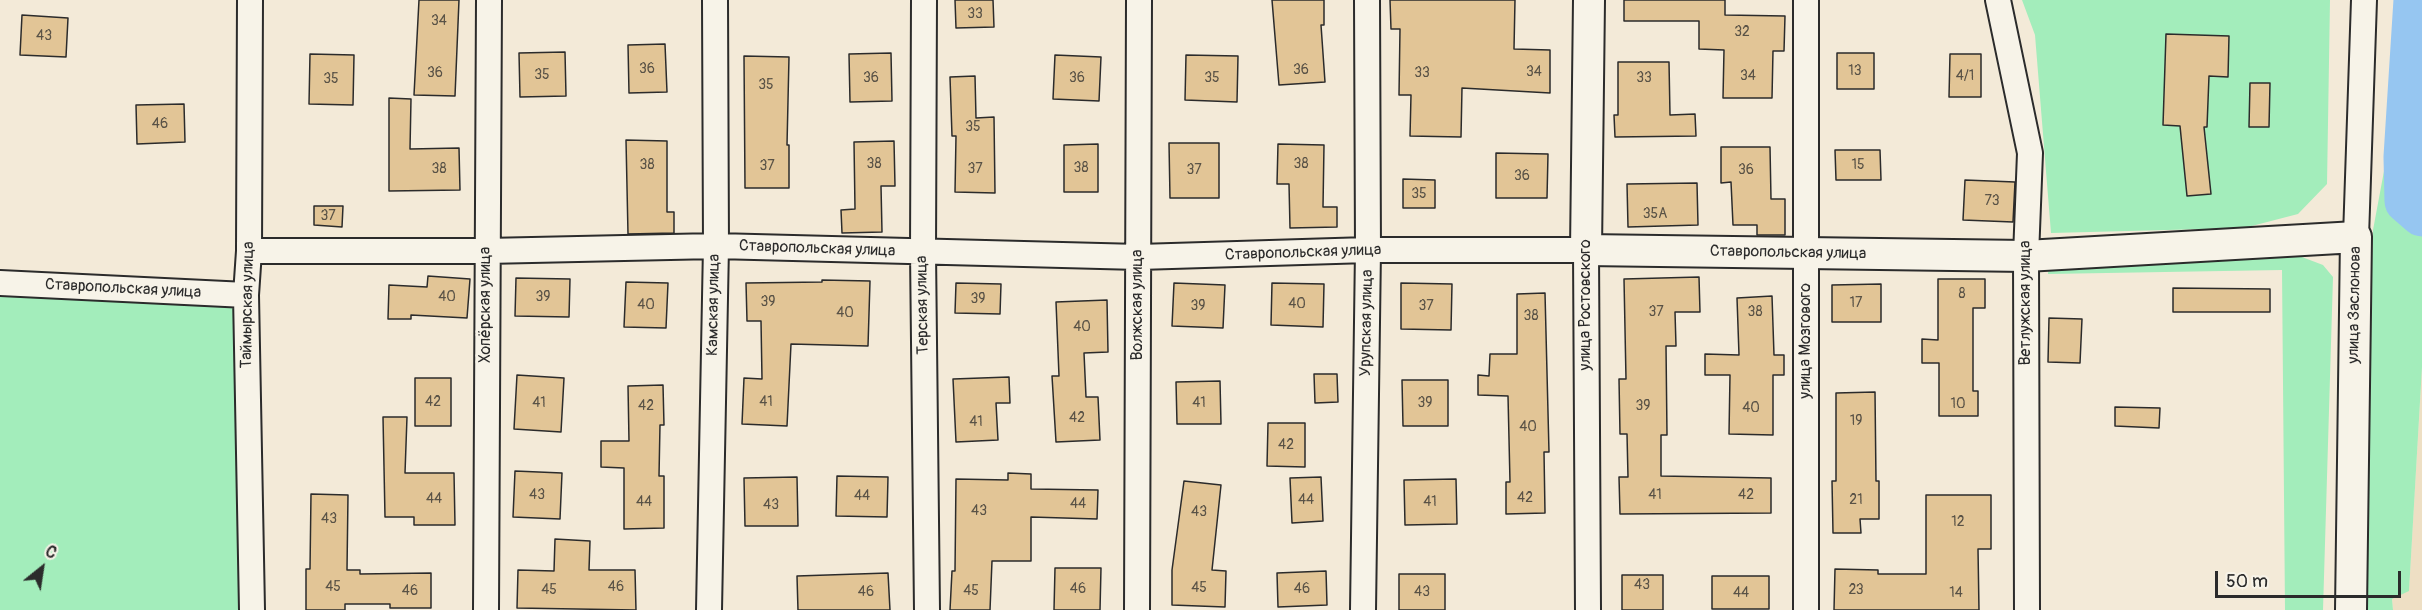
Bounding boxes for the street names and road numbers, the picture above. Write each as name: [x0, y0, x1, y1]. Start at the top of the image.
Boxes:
street label: Ставропольская улица: [738, 237, 896, 261]
street label: улица Ростовского: [1576, 239, 1596, 371]
street label: Ветлужская улица: [2016, 240, 2036, 366]
street label: Таймырская улица: [237, 241, 259, 369]
street label: Ставропольская улица: [1224, 241, 1382, 265]
street label: Ставропольская улица: [1710, 242, 1866, 264]
street label: улица Заслонова: [2344, 246, 2366, 364]
street label: Хопёрская улица: [476, 247, 496, 363]
street label: Волжская улица: [1128, 250, 1148, 360]
street label: Камская улица: [704, 254, 724, 356]
street label: Терская улица: [913, 255, 933, 355]
street label: Урупская улица: [1356, 269, 1378, 377]
street label: Ставропольская улица: [44, 275, 202, 303]
street label: улица Мозгового: [1796, 283, 1816, 399]

